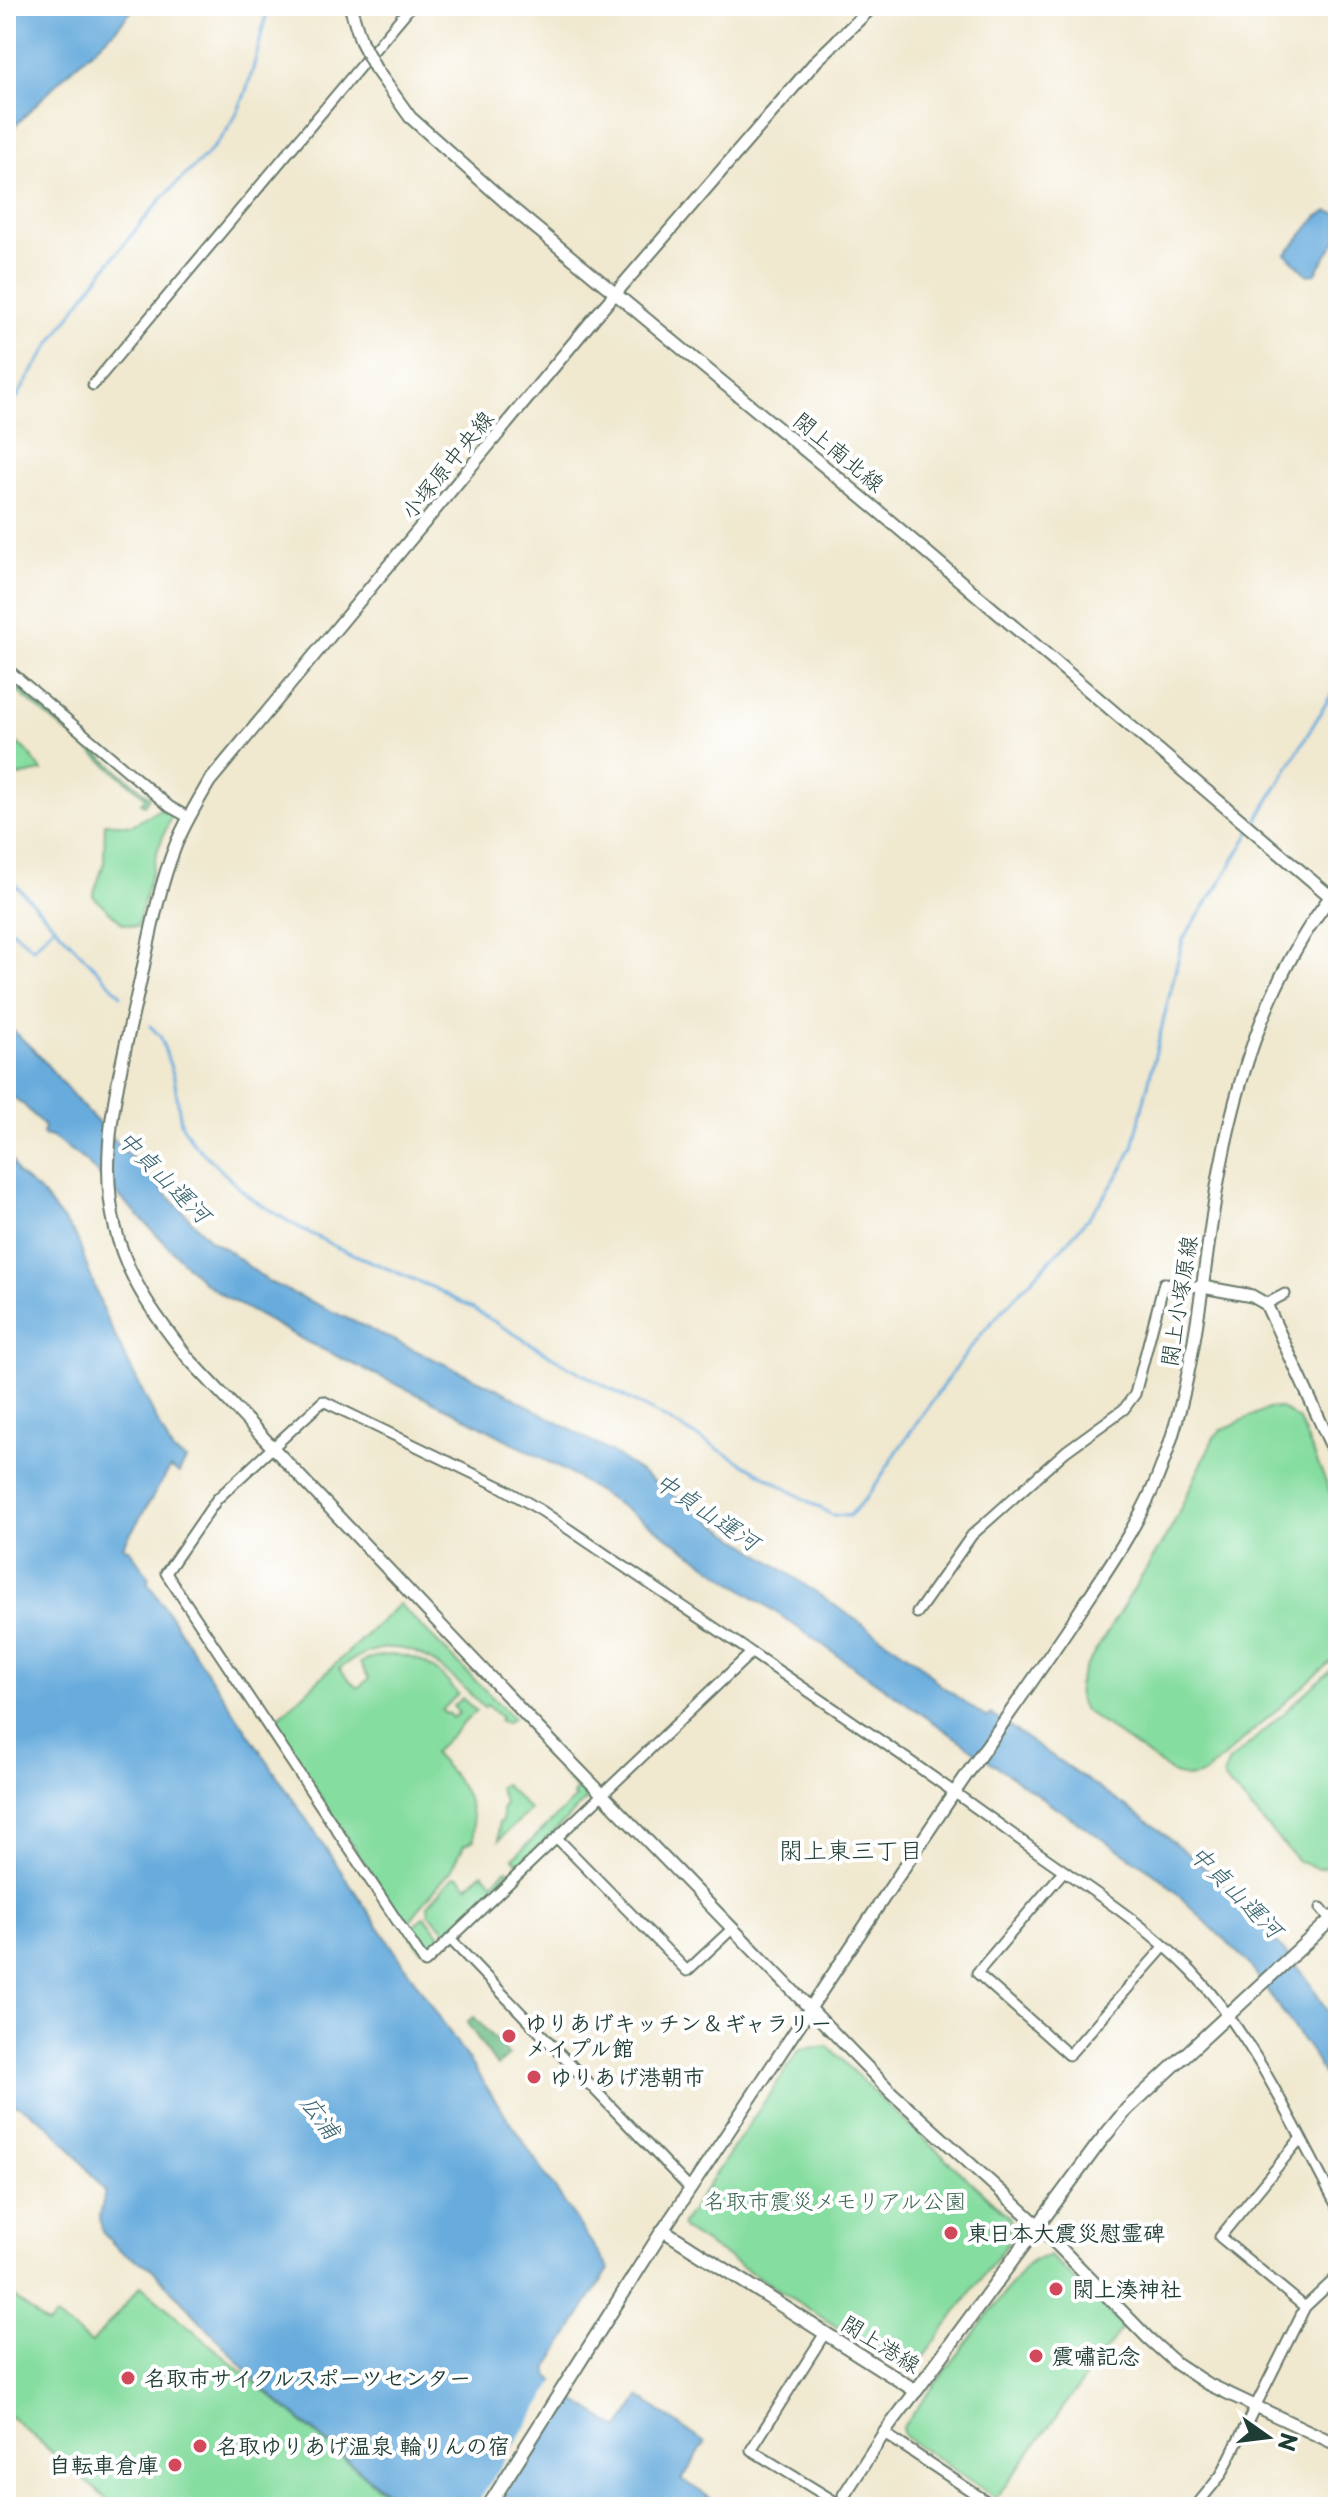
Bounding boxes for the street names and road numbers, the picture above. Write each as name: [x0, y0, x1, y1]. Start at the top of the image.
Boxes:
street label: 小塚原中央線: [391, 402, 500, 526]
street label: 閖上南北線: [787, 403, 893, 499]
street label: 閖上小塚原線: [1151, 1233, 1204, 1369]
street label: 閖上港線: [836, 2305, 928, 2380]

